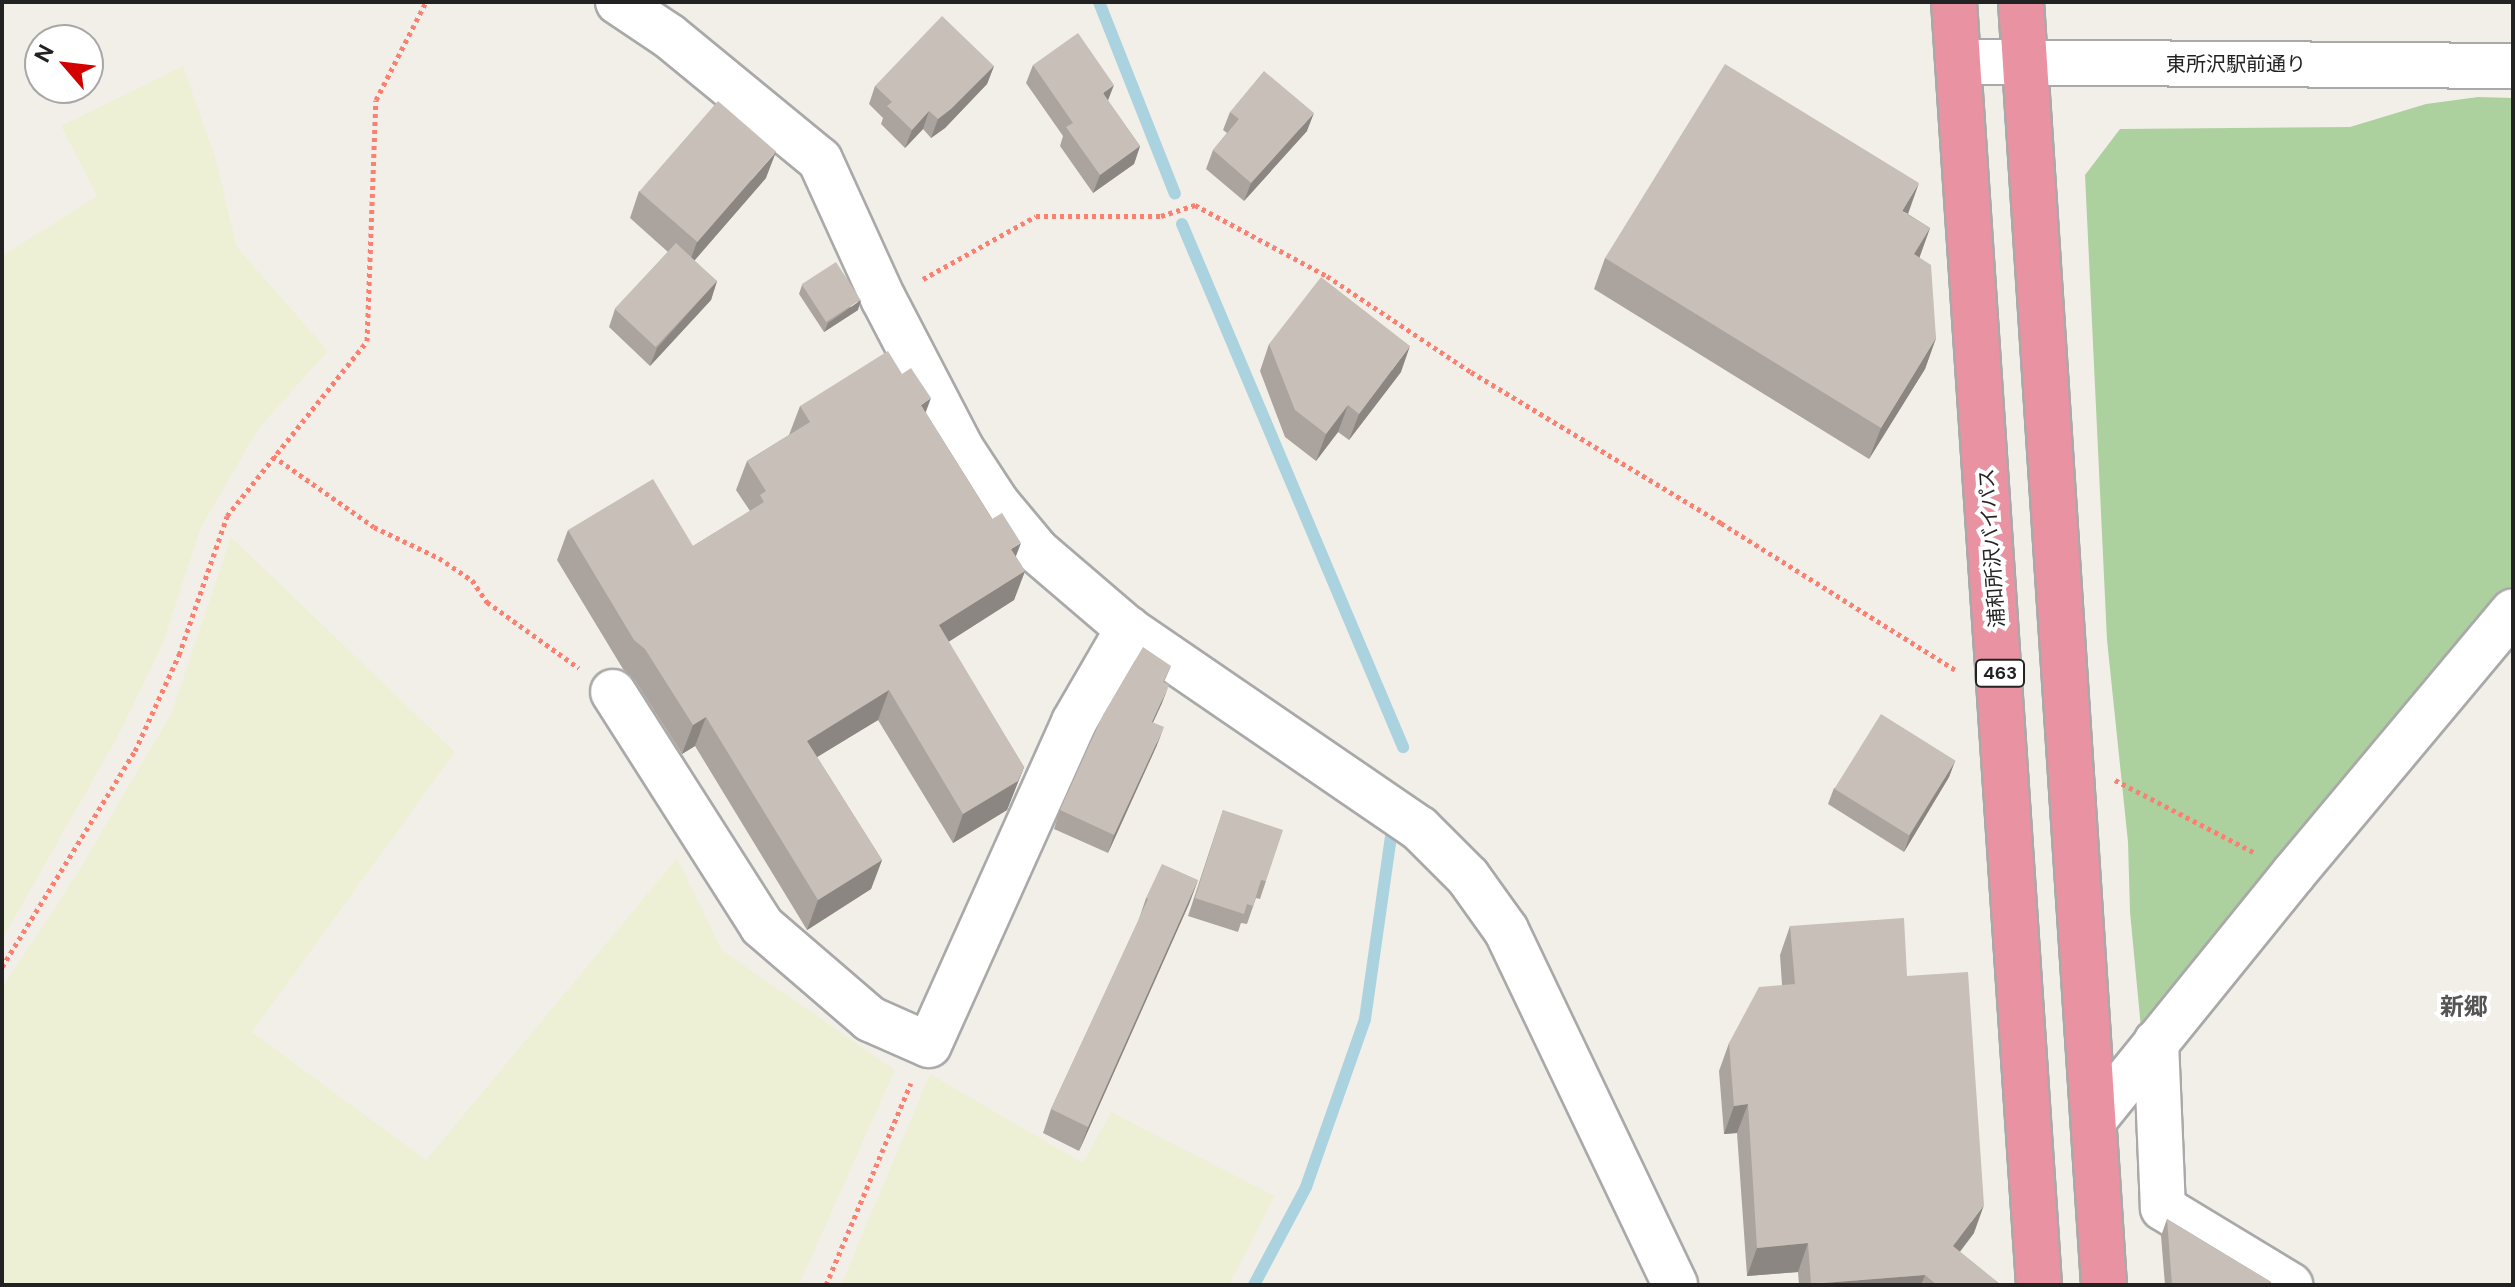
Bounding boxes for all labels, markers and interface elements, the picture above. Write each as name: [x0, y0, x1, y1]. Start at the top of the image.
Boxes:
north arrow: [24, 24, 104, 104]
text: N: [28, 40, 61, 67]
street label: 東所沢駅前通り: [2166, 52, 2306, 76]
street label: 浦和所沢バイパス: [1974, 467, 2010, 629]
road number: 463: [1974, 659, 2026, 687]
district label: 新郷: [2440, 993, 2488, 1021]

